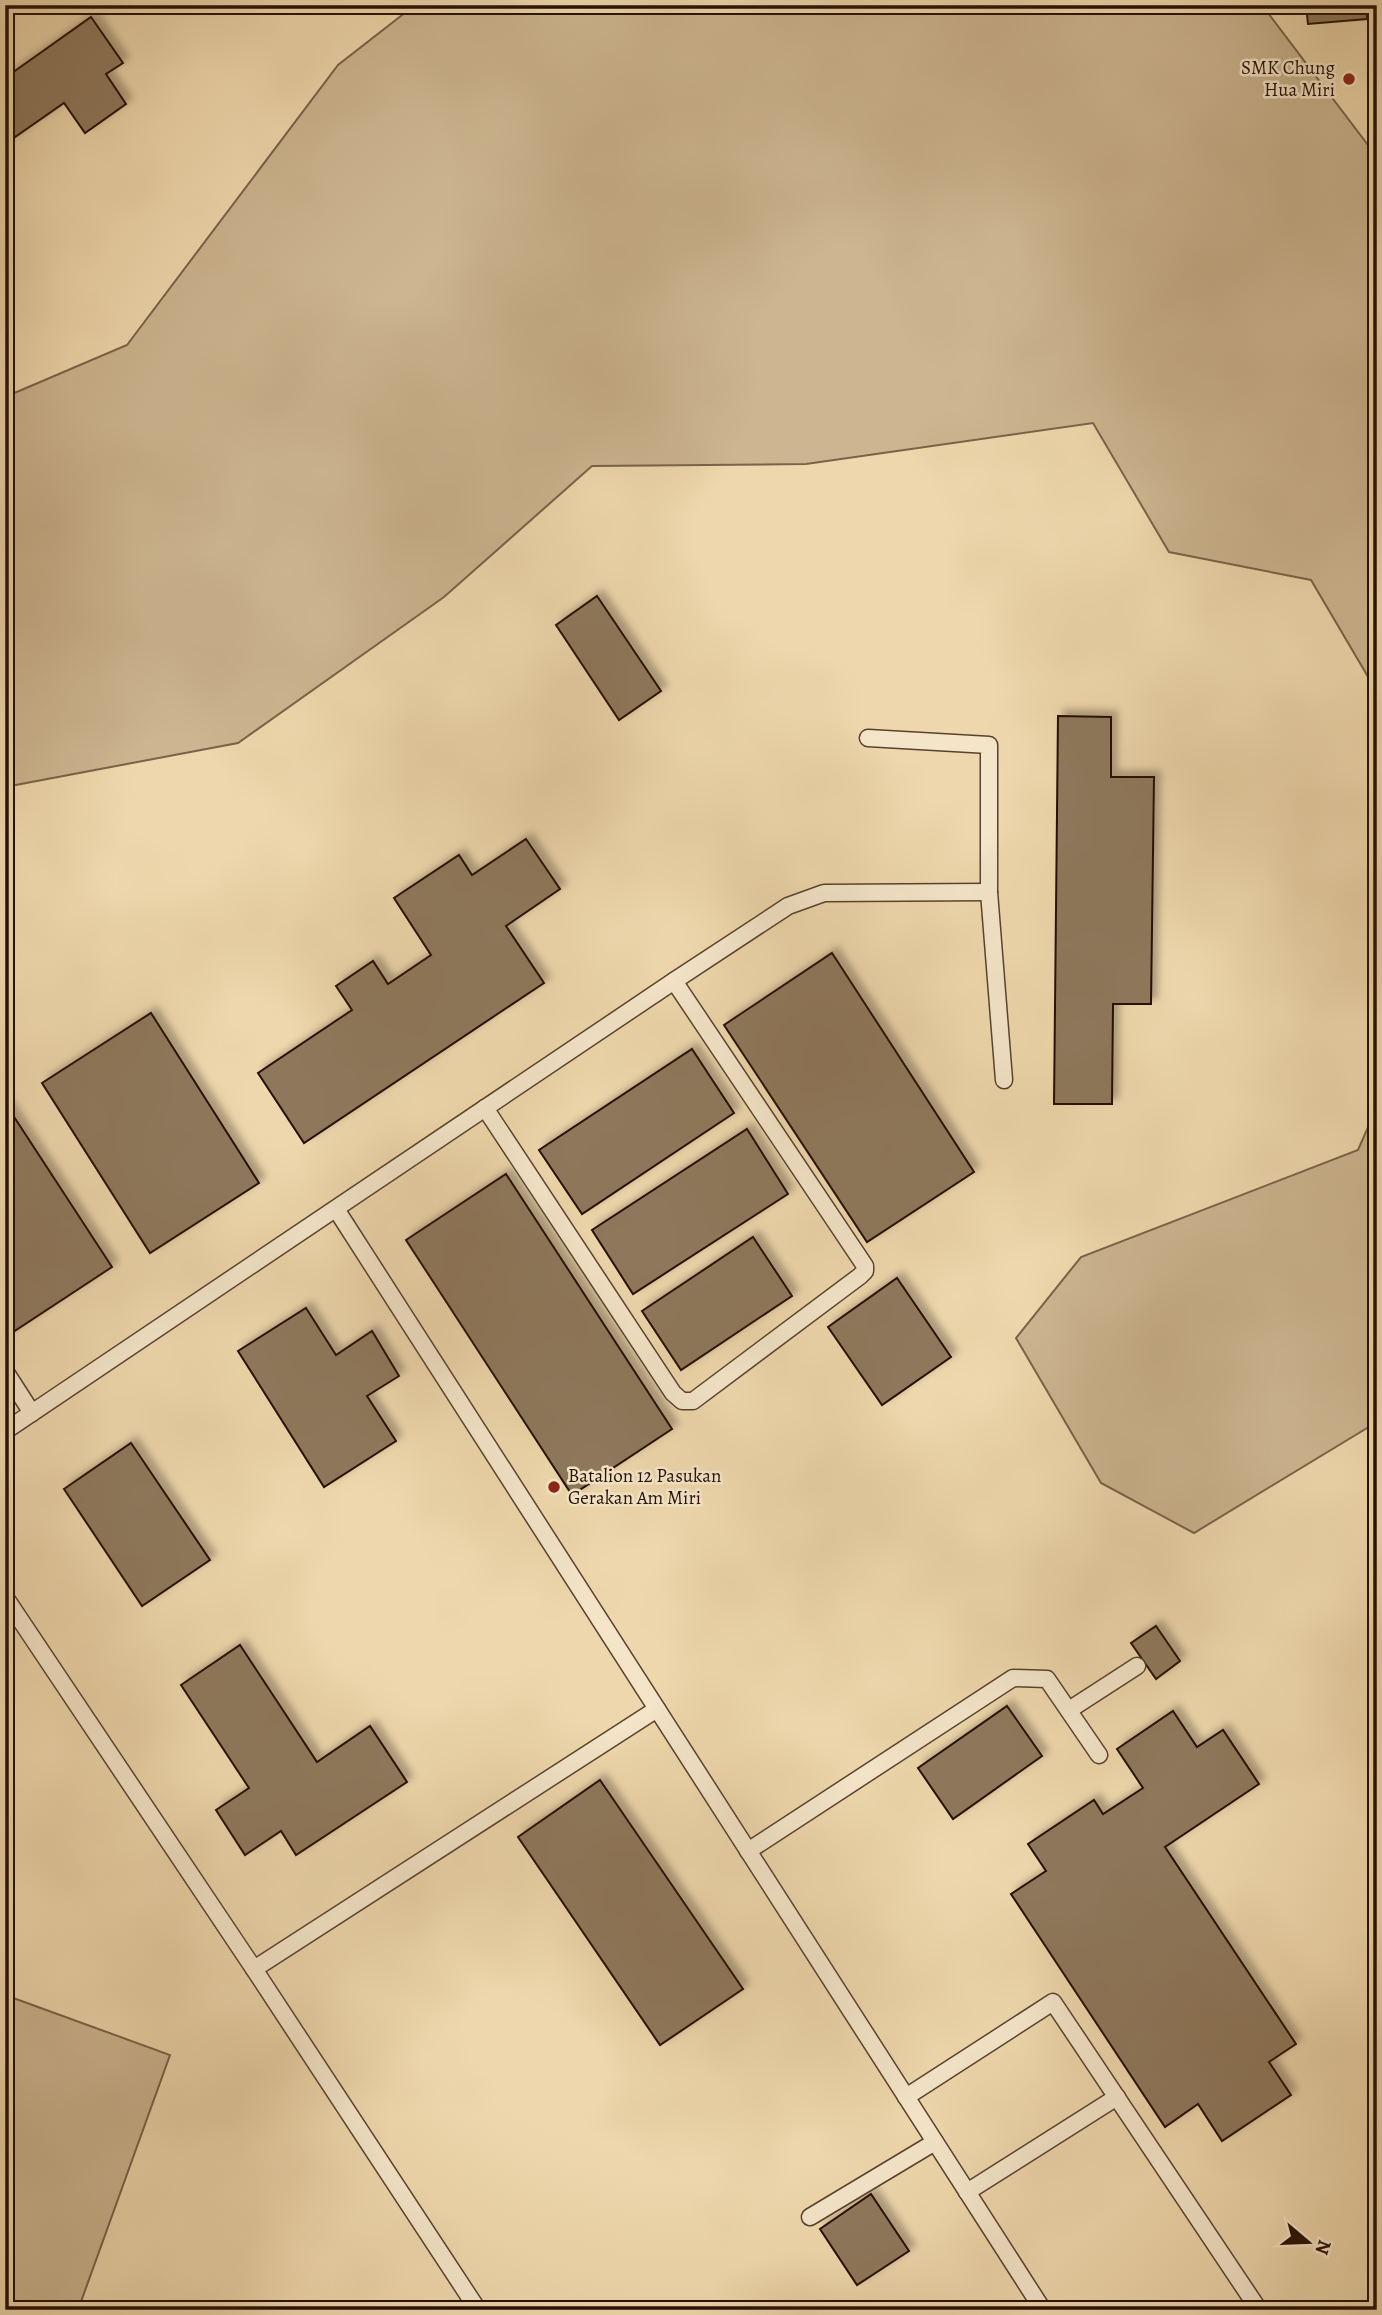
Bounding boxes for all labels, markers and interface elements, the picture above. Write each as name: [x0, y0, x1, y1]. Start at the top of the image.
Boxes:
place label: SMK Chung Hua Miri: [1241, 55, 1335, 103]
marker: SMK Chung Hua Miri: [1341, 71, 1357, 87]
place label: Batalion 12 Pasukan Gerakan Am Miri: [568, 1463, 721, 1511]
marker: Batalion 12 Pasukan Gerakan Am Miri: [546, 1479, 562, 1495]
north arrow: [1274, 2206, 1344, 2276]
text: N: [1309, 2236, 1338, 2258]

